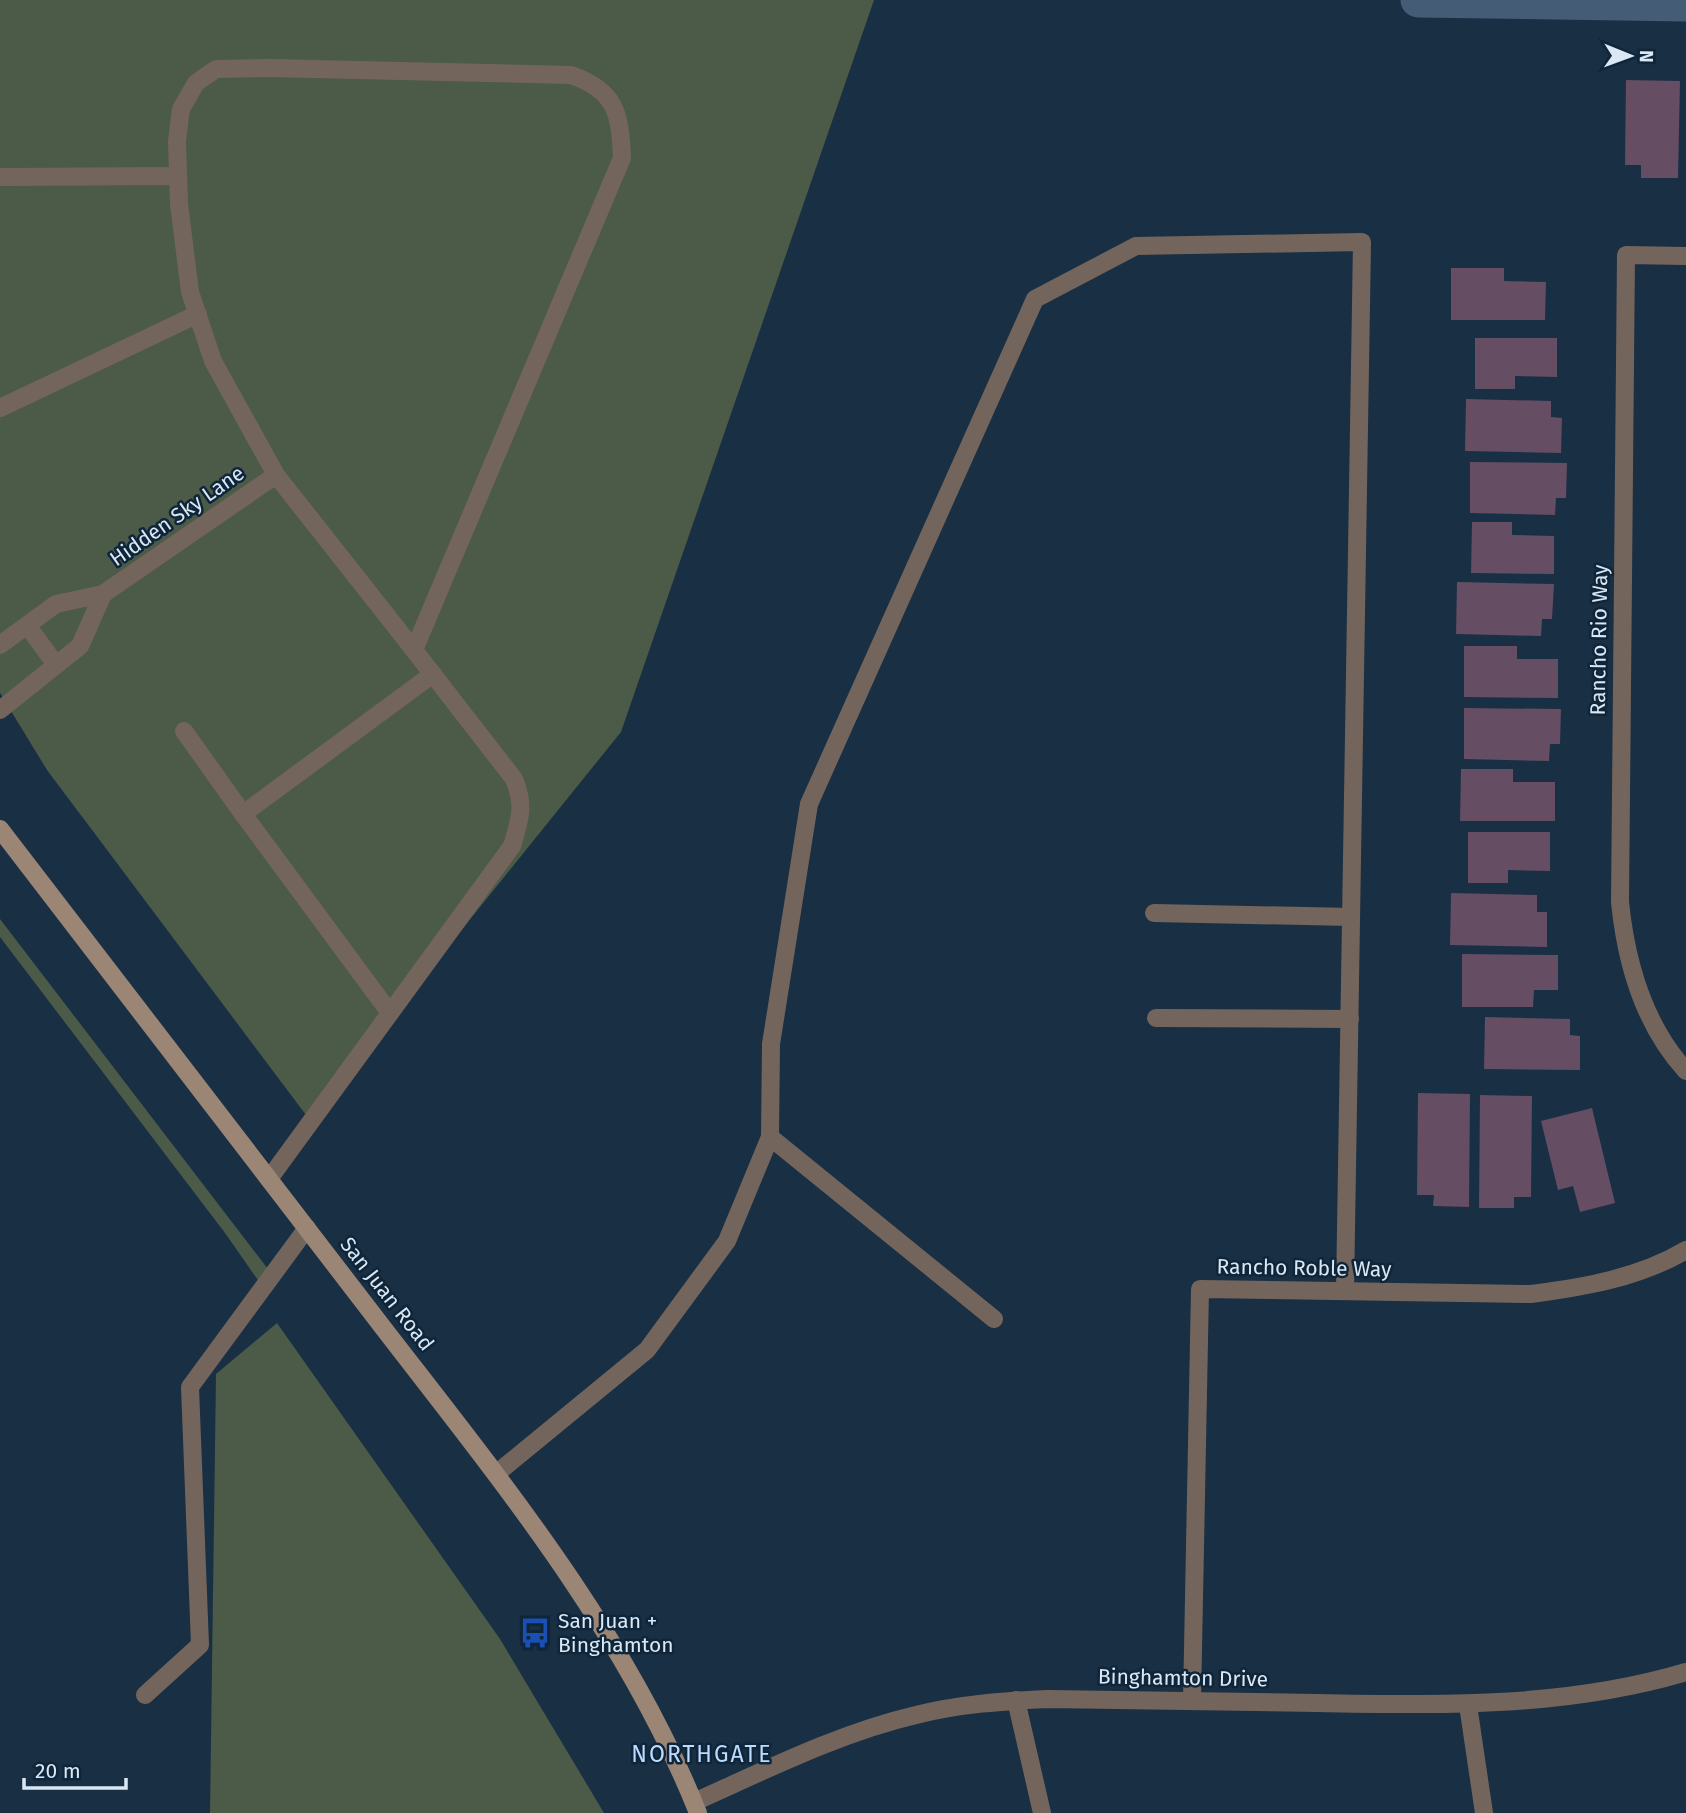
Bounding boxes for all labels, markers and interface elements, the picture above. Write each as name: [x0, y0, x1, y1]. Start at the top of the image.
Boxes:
north arrow: [1595, 21, 1665, 91]
text: N: [1635, 50, 1658, 63]
street label: Hidden Sky Lane: [105, 460, 249, 572]
street label: Rancho Rio Way: [1585, 564, 1613, 716]
street label: San Juan Road: [335, 1232, 439, 1356]
street label: Rancho Roble Way: [1216, 1253, 1392, 1283]
place label: San Juan + Binghamton: [558, 1608, 673, 1658]
bus stop icon: San Juan + Binghamton: [518, 1616, 552, 1650]
street label: Binghamton Drive: [1098, 1664, 1268, 1692]
district label: NORTHGATE: [631, 1740, 773, 1768]
scale bar: [24, 1746, 126, 1790]
text: 20 m: [35, 1758, 81, 1784]

